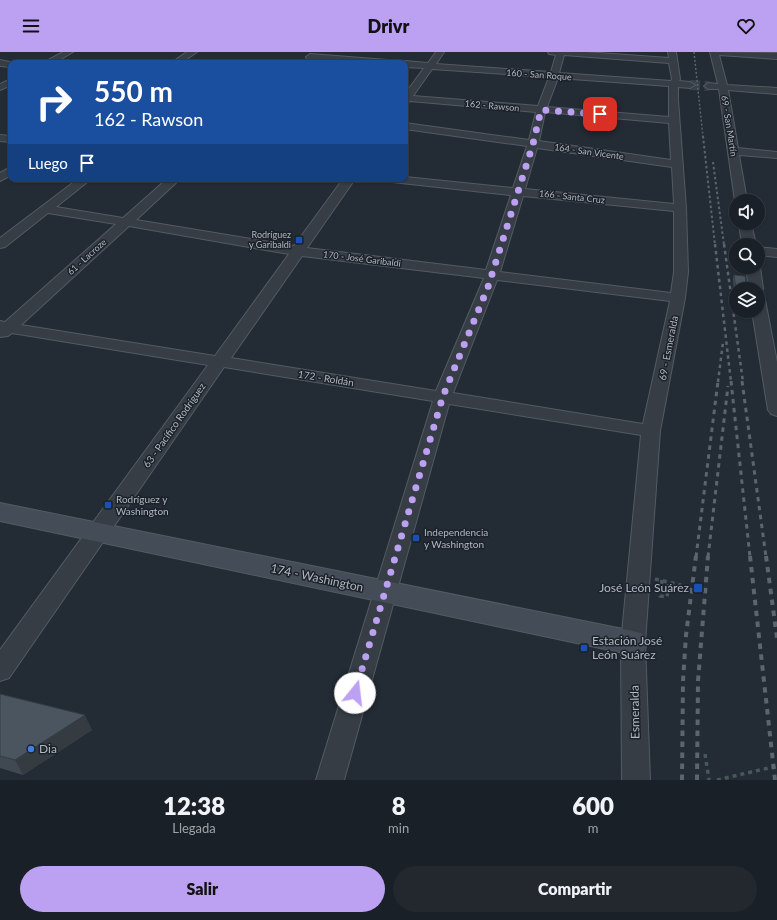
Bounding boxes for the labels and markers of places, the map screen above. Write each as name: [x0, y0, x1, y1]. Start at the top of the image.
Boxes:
pin: [583, 97, 617, 131]
place label: Rodríguez y Garibaldi: [249, 229, 291, 250]
marker: Rodríguez y Garibaldi: [294, 235, 304, 245]
place label: Rodríguez y Washington: [116, 493, 169, 517]
marker: Rodríguez y Washington: [103, 500, 113, 510]
place label: Independencia y Washington: [424, 526, 488, 550]
marker: Independencia y Washington: [411, 533, 421, 543]
place label: José León Suárez: [599, 580, 690, 595]
marker: José León Suárez: [692, 582, 704, 594]
place label: Estación José León Suárez: [592, 633, 662, 662]
marker: Estación José León Suárez: [579, 643, 589, 653]
place label: Dia: [39, 741, 57, 756]
marker: Dia: [26, 744, 36, 754]

